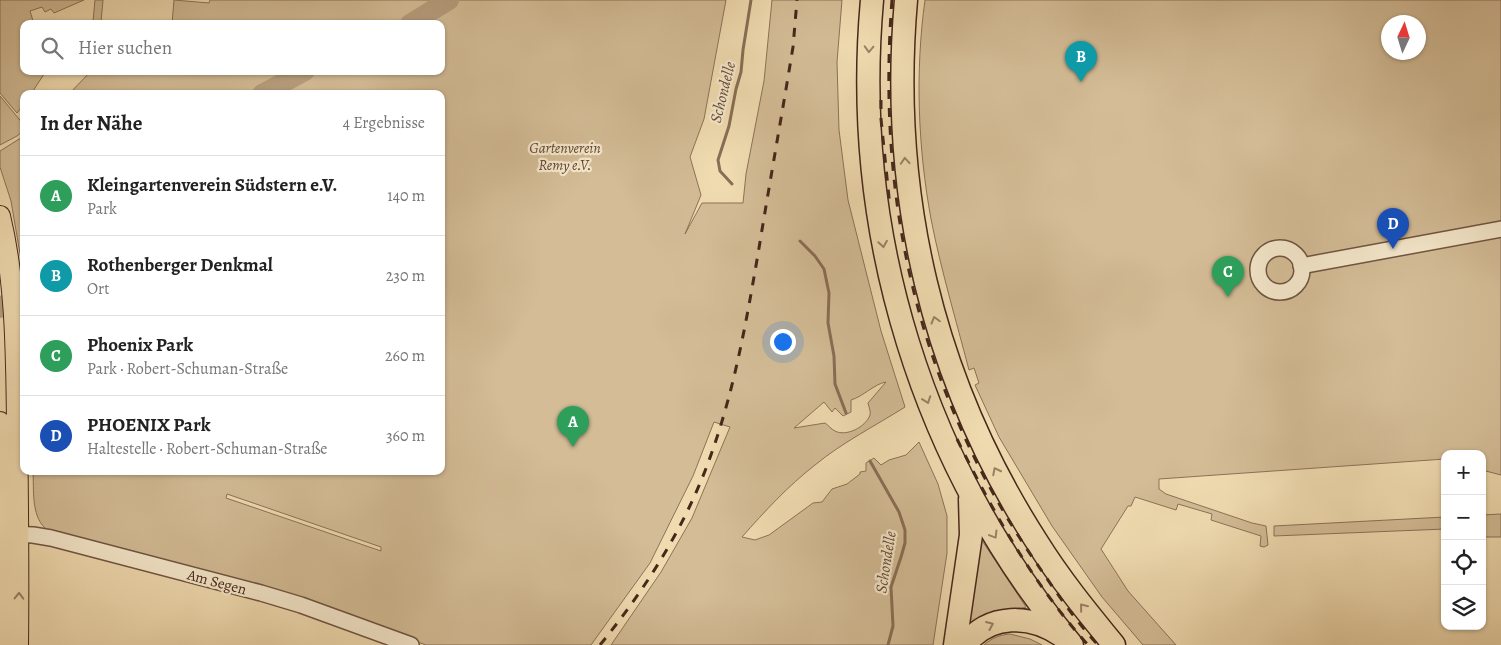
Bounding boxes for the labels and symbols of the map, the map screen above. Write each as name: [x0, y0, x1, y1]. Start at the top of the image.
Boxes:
north arrow: [1381, 15, 1426, 60]
pin: B: [1065, 41, 1097, 82]
one-way arrow: [864, 45, 875, 53]
water label: Schondelle: [705, 59, 741, 125]
park label: Gartenverein Remy e.V.: [529, 138, 601, 175]
one-way arrow: [900, 157, 911, 165]
pin: D: [1377, 208, 1409, 249]
one-way arrow: [878, 239, 888, 248]
pin: C: [1212, 256, 1244, 297]
one-way arrow: [930, 316, 941, 325]
your location: [770, 329, 796, 355]
one-way arrow: [922, 395, 932, 403]
pin: A: [557, 406, 589, 447]
one-way arrow: [992, 467, 1002, 476]
water label: Schondelle: [870, 529, 902, 595]
one-way arrow: [987, 530, 997, 539]
street label: Am Segen: [184, 564, 249, 600]
one-way arrow: [14, 592, 24, 600]
one-way arrow: [1080, 604, 1089, 613]
one-way arrow: [985, 621, 994, 632]

